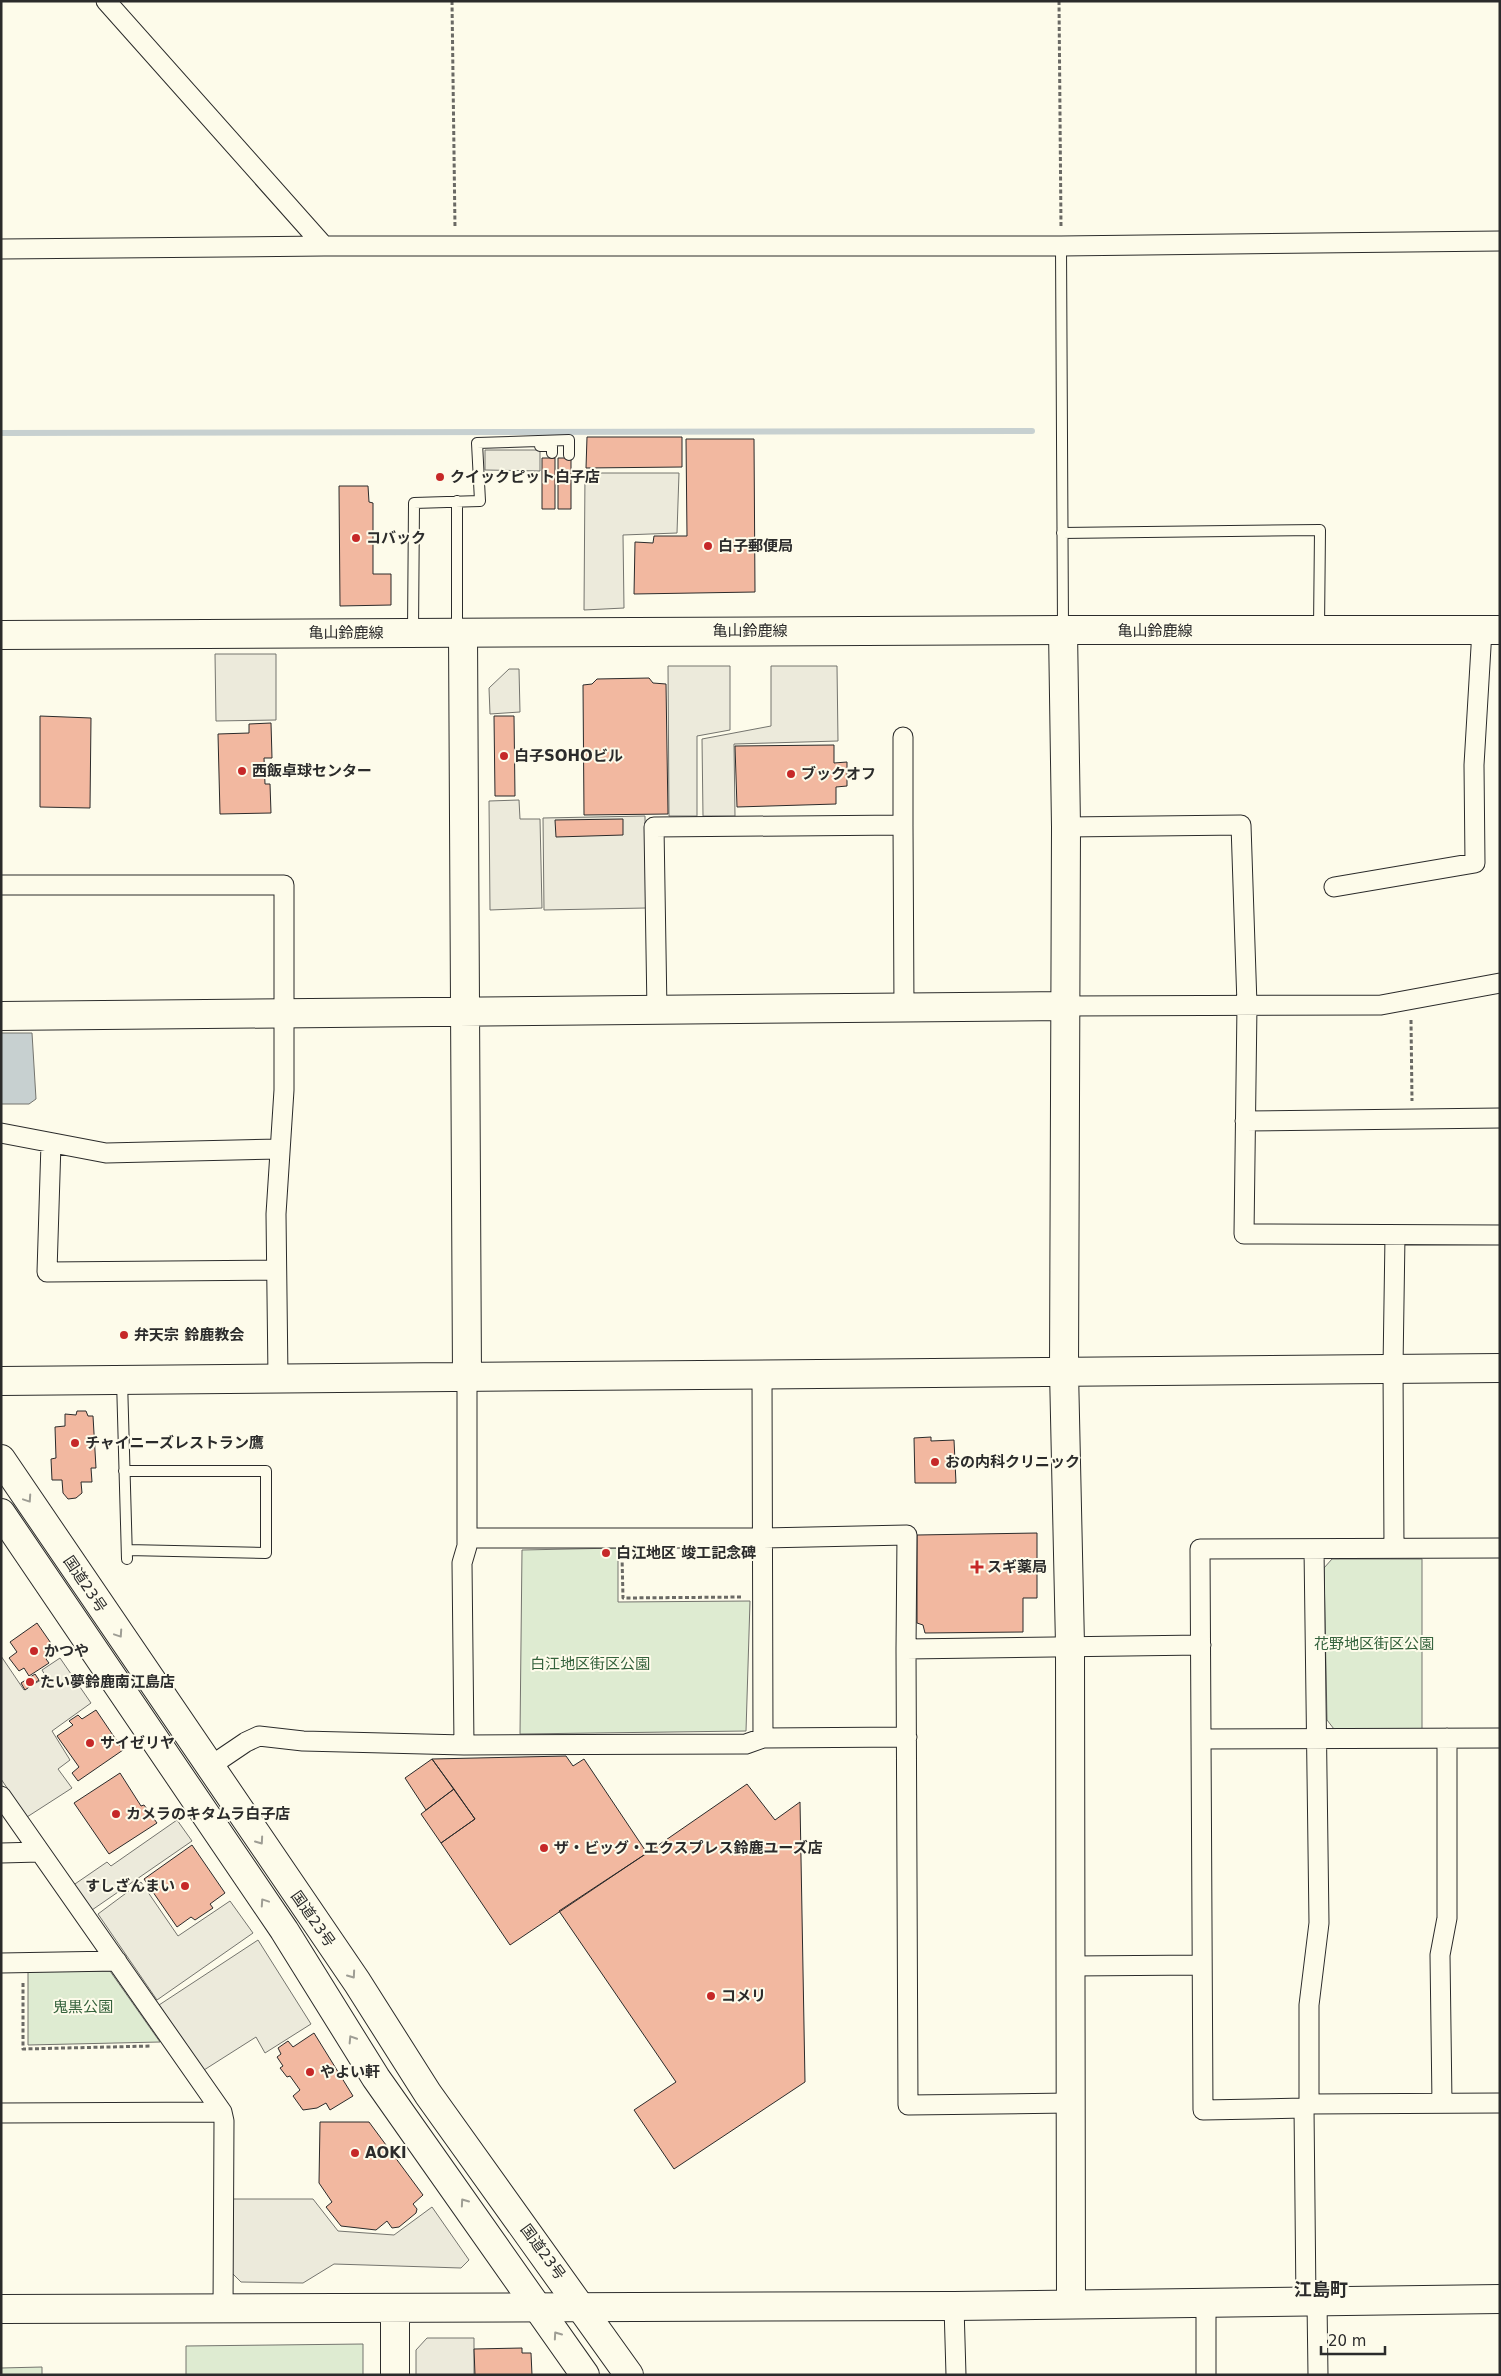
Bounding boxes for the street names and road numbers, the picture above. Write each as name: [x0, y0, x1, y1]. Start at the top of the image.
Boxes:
street label: 亀山鈴鹿線: [712, 622, 788, 640]
street label: 亀山鈴鹿線: [1117, 622, 1193, 640]
street label: 亀山鈴鹿線: [308, 624, 384, 642]
street label: 国道23号: [60, 1552, 110, 1616]
street label: 国道23号: [287, 1888, 339, 1950]
street label: 国道23号: [517, 2221, 569, 2283]

